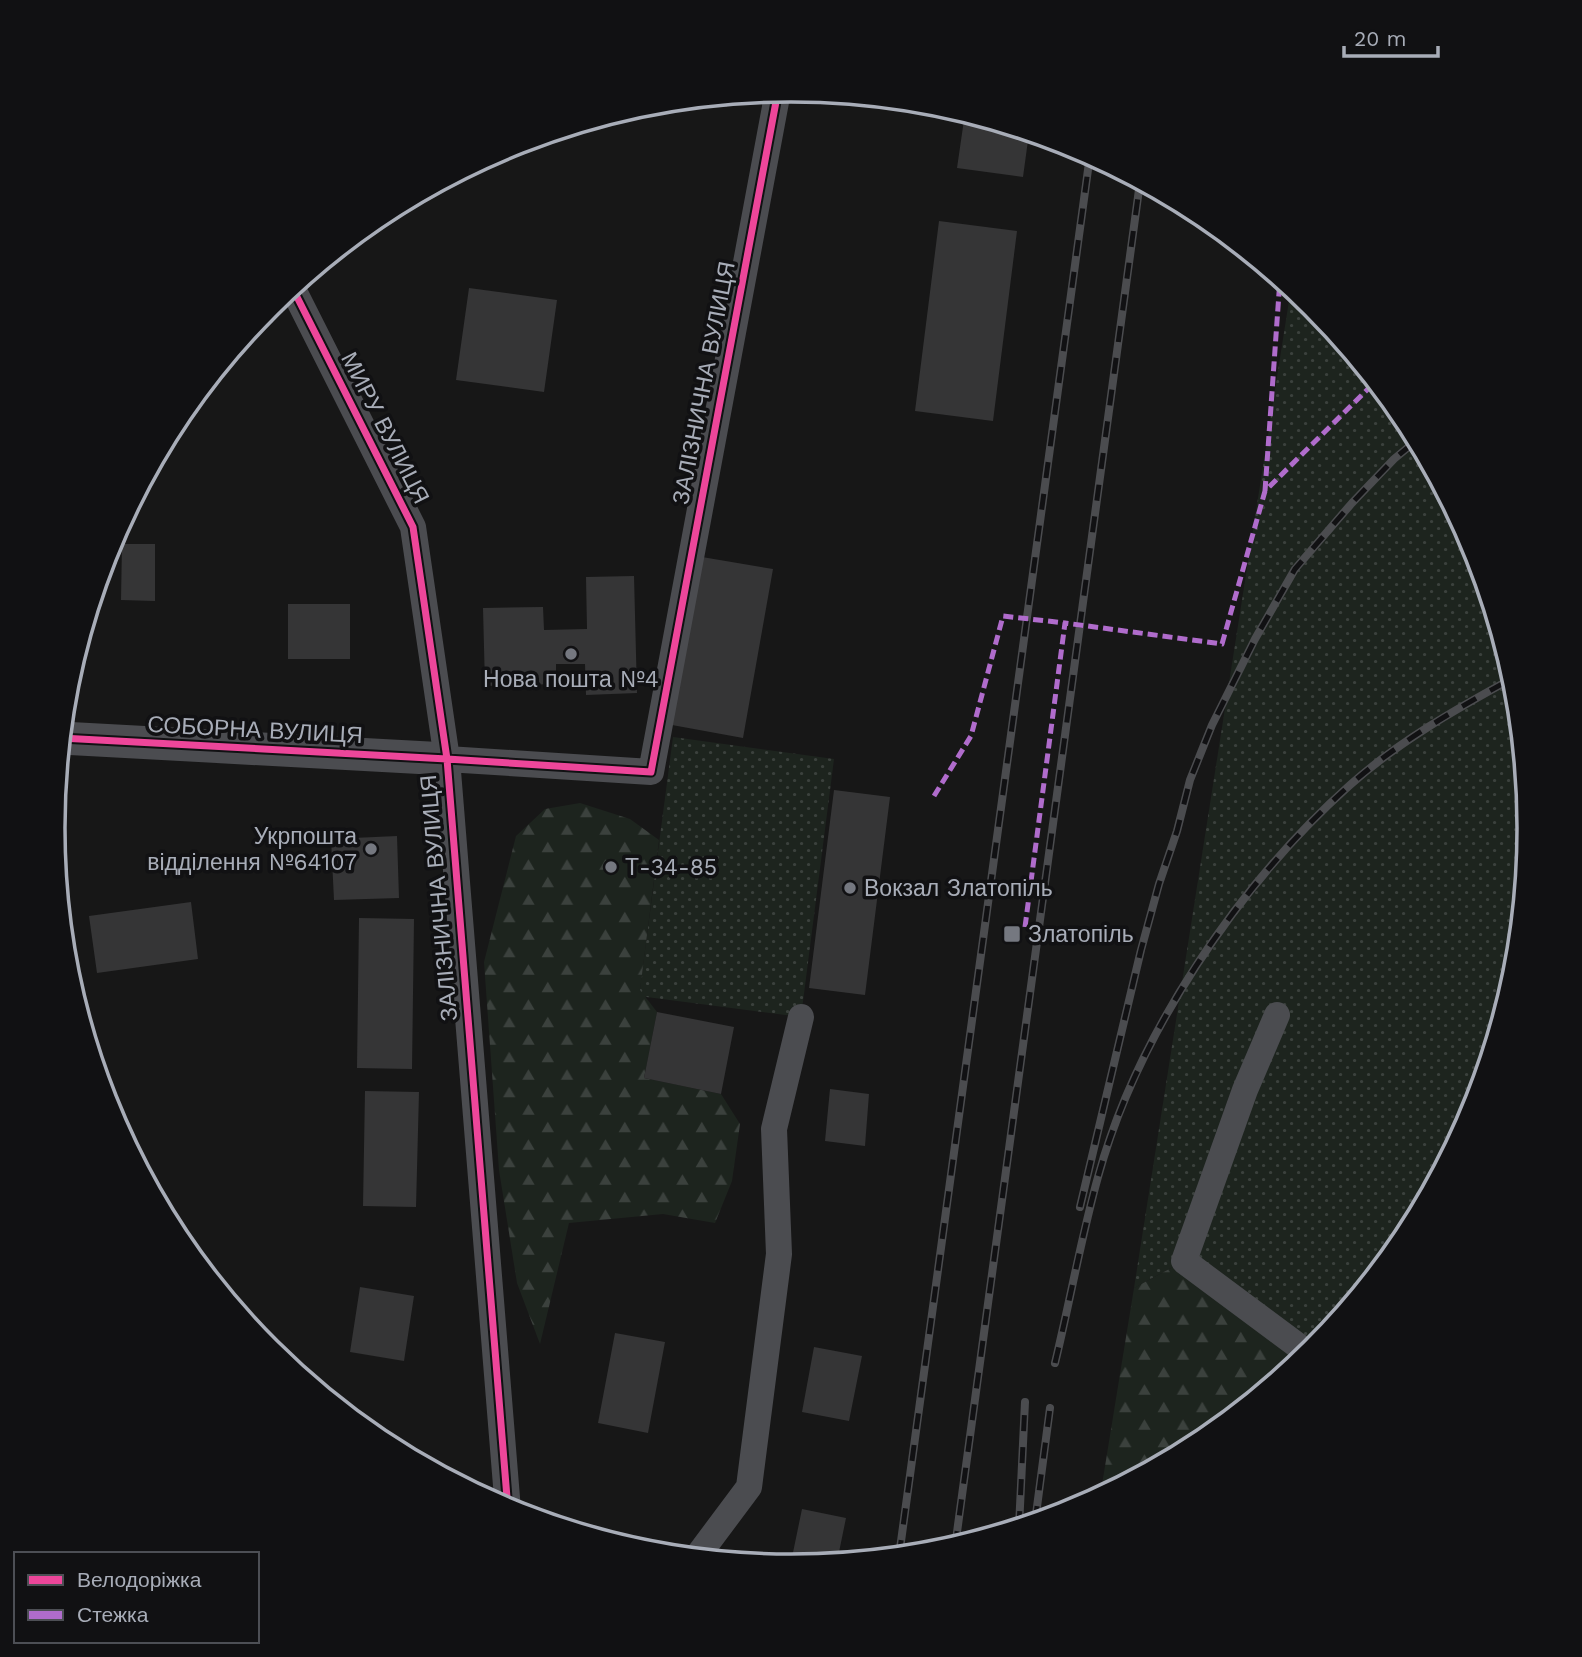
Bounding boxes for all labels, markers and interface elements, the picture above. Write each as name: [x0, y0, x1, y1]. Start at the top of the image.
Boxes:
scale bar: [1344, 14, 1438, 58]
text: 20 m: [1354, 26, 1406, 51]
street label: ЗАЛІЗНИЧНА ВУЛИЦЯ: [667, 259, 741, 507]
street label: МИРУ ВУЛИЦЯ: [335, 348, 435, 508]
marker: Нова пошта №4: [563, 646, 579, 662]
place label: Нова пошта №4: [483, 666, 659, 693]
street label: СОБОРНА ВУЛИЦЯ: [147, 711, 363, 749]
street label: ЗАЛІЗНИЧНА ВУЛИЦЯ: [415, 774, 463, 1022]
place label: Укрпошта відділення №64107: [147, 823, 357, 876]
marker: Укрпошта відділення №64107: [363, 841, 379, 857]
place label: Т-34-85: [625, 854, 717, 881]
marker: Т-34-85: [603, 859, 619, 875]
place label: Вокзал Златопіль: [864, 875, 1053, 902]
marker: Вокзал Златопіль: [842, 880, 858, 896]
place label: Златопіль: [1028, 921, 1134, 948]
marker: Златопіль: [1002, 924, 1022, 944]
legend: [14, 1552, 259, 1643]
text: Велодоріжка: [77, 1567, 202, 1592]
text: Стежка: [77, 1602, 149, 1627]

